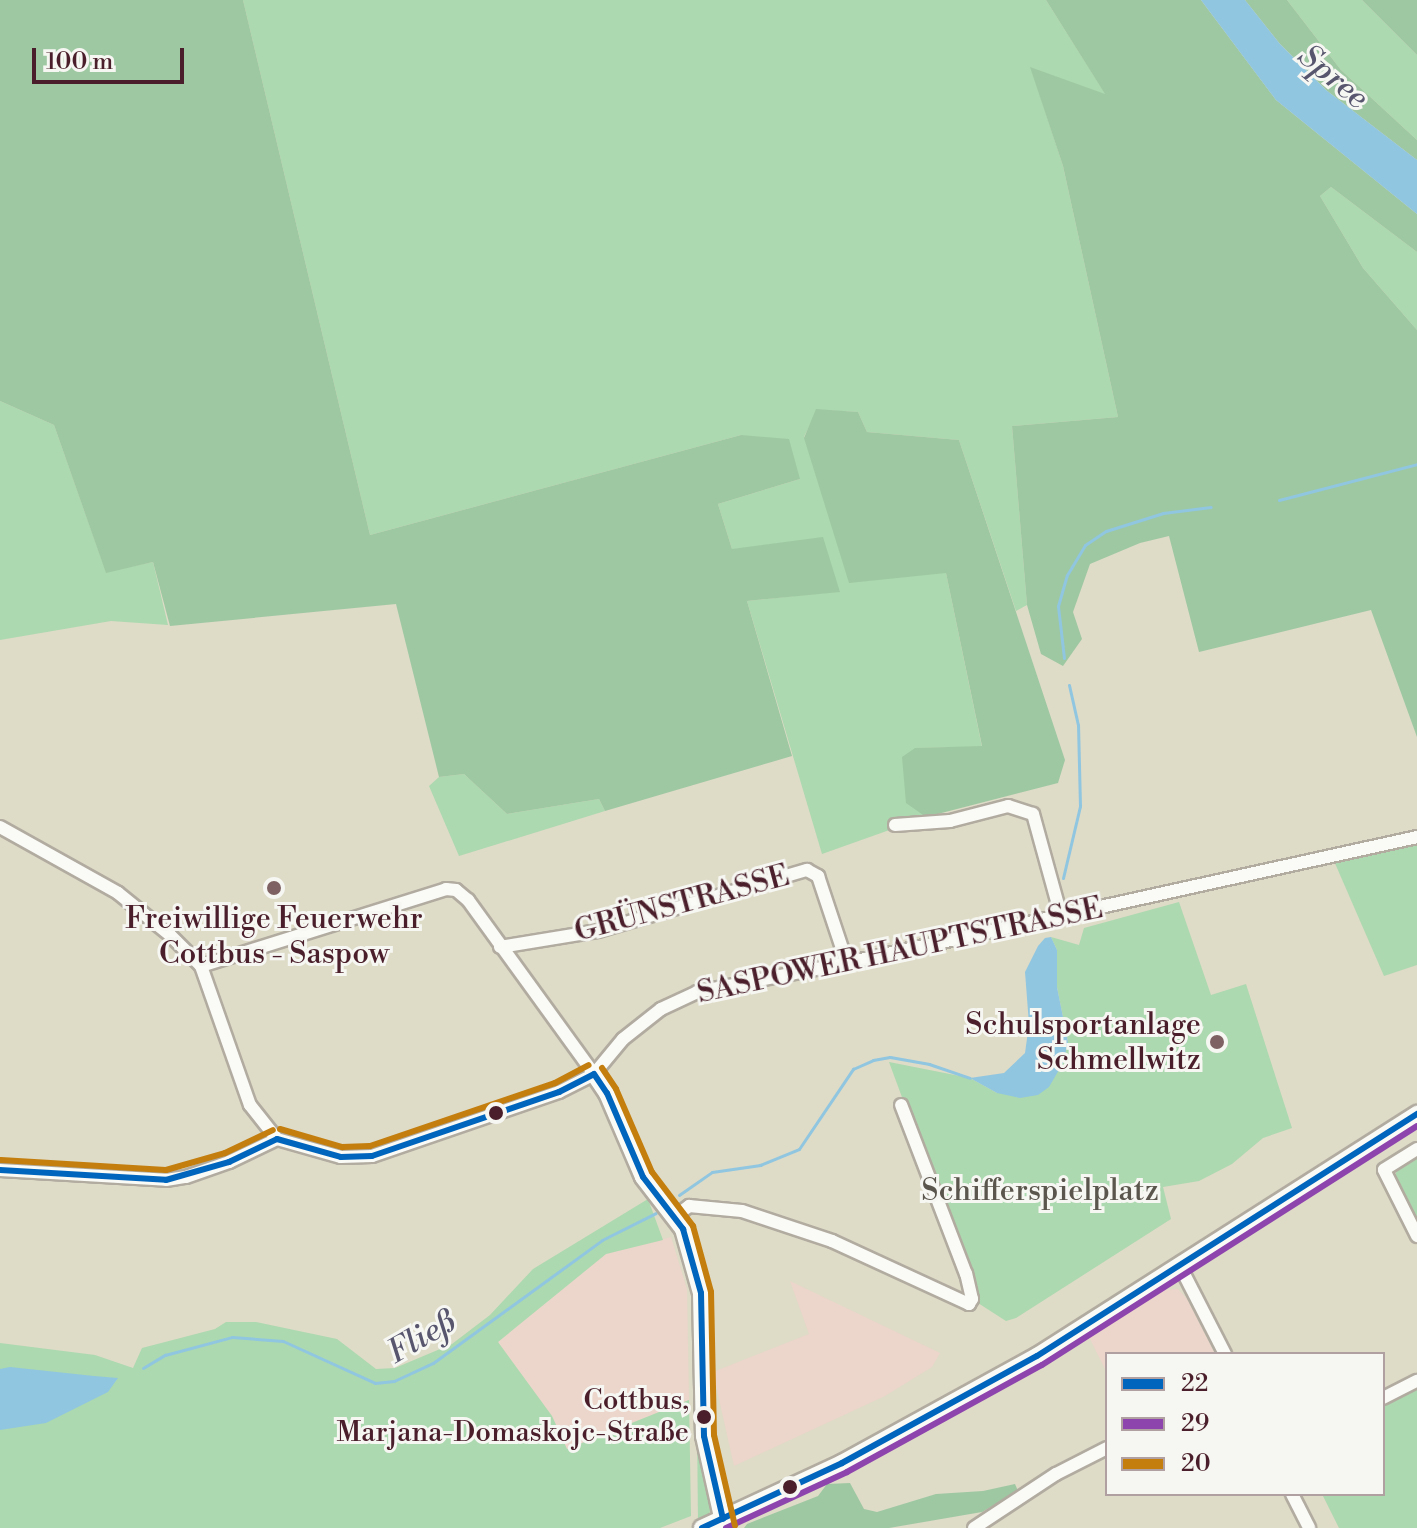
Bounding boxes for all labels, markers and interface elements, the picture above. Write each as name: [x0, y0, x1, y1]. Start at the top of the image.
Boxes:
scale bar: [36, 32, 188, 82]
water label: Spree: [1290, 37, 1376, 117]
text: 100 m: [46, 47, 113, 77]
street label: GRÜNSTRASSE: [571, 858, 793, 950]
marker: Freiwillige Feuerwehr Cottbus - Saspow: [265, 879, 283, 897]
street label: SASPOWER HAUPTSTRASSE: [694, 890, 1106, 1012]
place label: Freiwillige Feuerwehr Cottbus - Saspow: [125, 901, 423, 972]
place label: Schulsportanlage Schmellwitz: [965, 1007, 1201, 1078]
marker: Schulsportanlage Schmellwitz: [1208, 1033, 1226, 1051]
unlabelled marker: [488, 1105, 504, 1121]
park label: Schifferspielplatz: [921, 1173, 1159, 1209]
water label: Fließ: [381, 1302, 463, 1372]
legend: [1105, 1352, 1385, 1496]
text: 22: [1181, 1369, 1208, 1399]
place label: Cottbus, Marjana-Domaskojc-Straße: [337, 1384, 689, 1450]
marker: Cottbus, Marjana-Domaskojc-Straße: [696, 1409, 712, 1425]
text: 29: [1181, 1409, 1209, 1439]
text: 20: [1181, 1449, 1211, 1479]
unlabelled marker: [782, 1479, 798, 1495]

